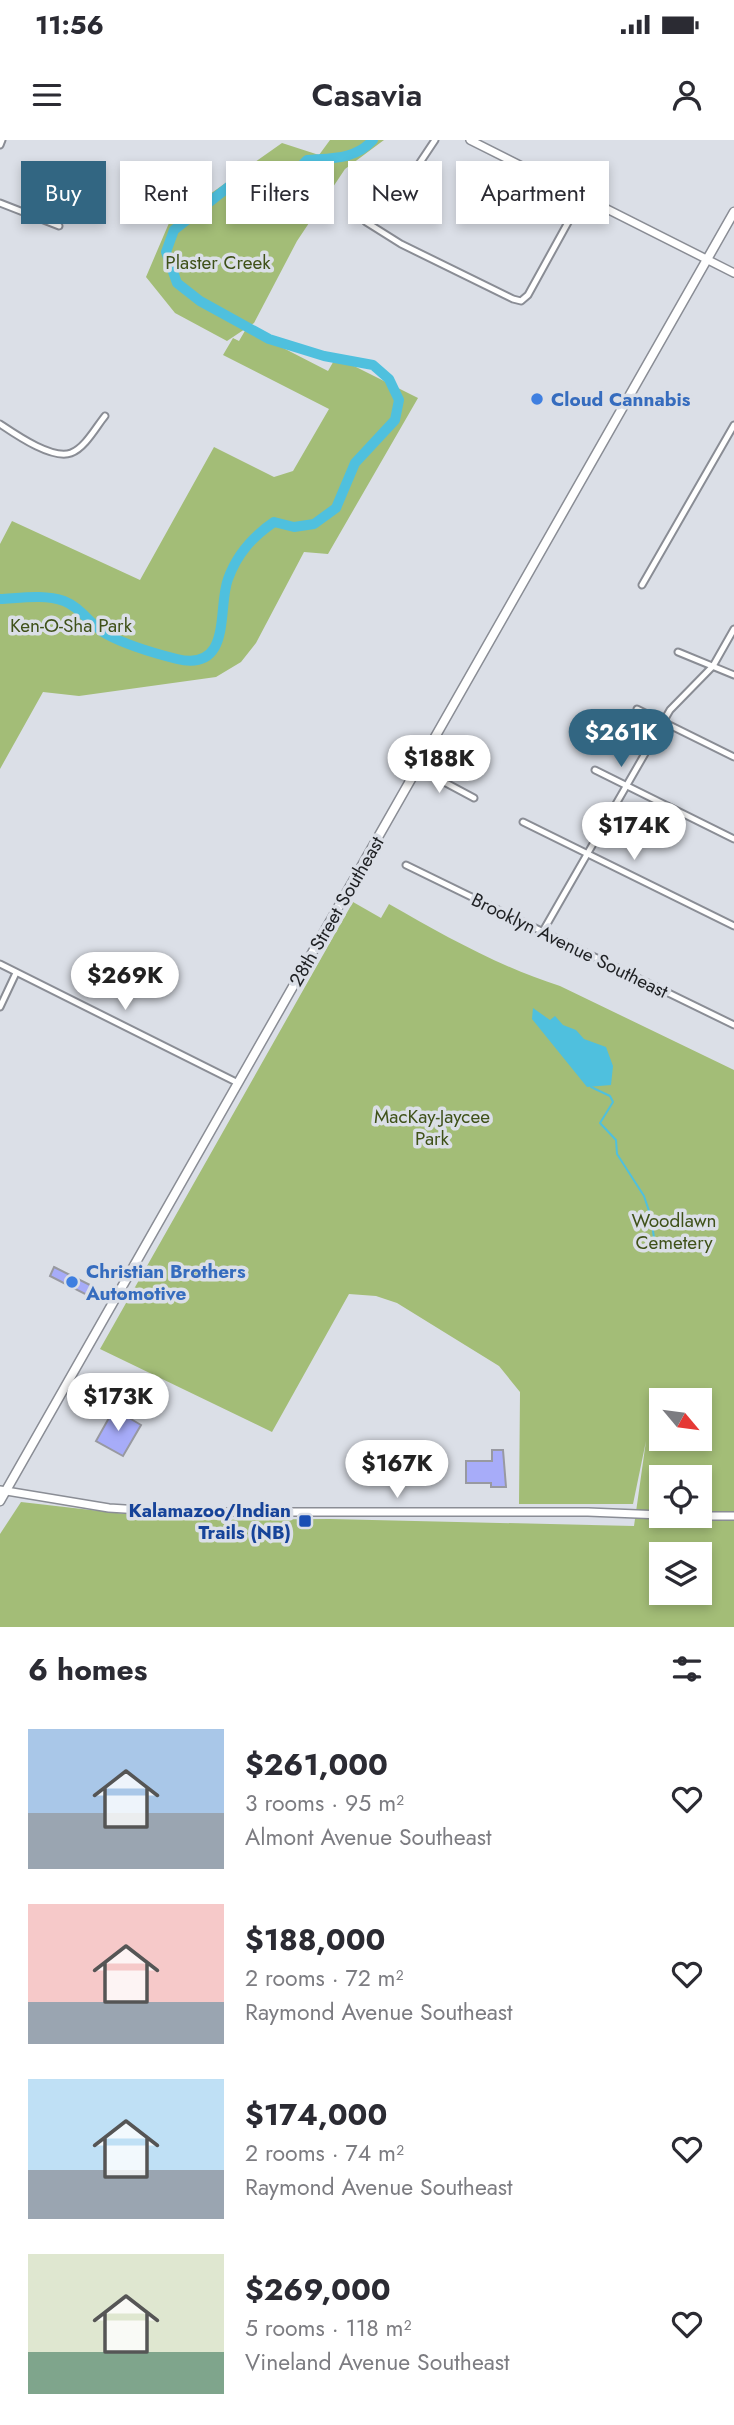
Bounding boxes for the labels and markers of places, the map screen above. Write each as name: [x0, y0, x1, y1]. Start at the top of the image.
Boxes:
place label: Cloud Cannabis: [551, 386, 691, 413]
marker: Cloud Cannabis: [529, 391, 545, 407]
pin: $261K: [572, 710, 670, 769]
pin: $188K: [390, 736, 488, 795]
pin: $174K: [585, 802, 683, 862]
pin: $269K: [76, 952, 174, 1012]
place label: Christian Brothers Automotive: [85, 1258, 246, 1307]
marker: Christian Brothers Automotive: [64, 1274, 80, 1290]
pin: $173K: [69, 1374, 167, 1433]
pin: $167K: [348, 1440, 446, 1500]
place label: Kalamazoo/Indian Trails (NB): [128, 1497, 291, 1546]
marker: Kalamazoo/Indian Trails (NB): [297, 1513, 313, 1529]

